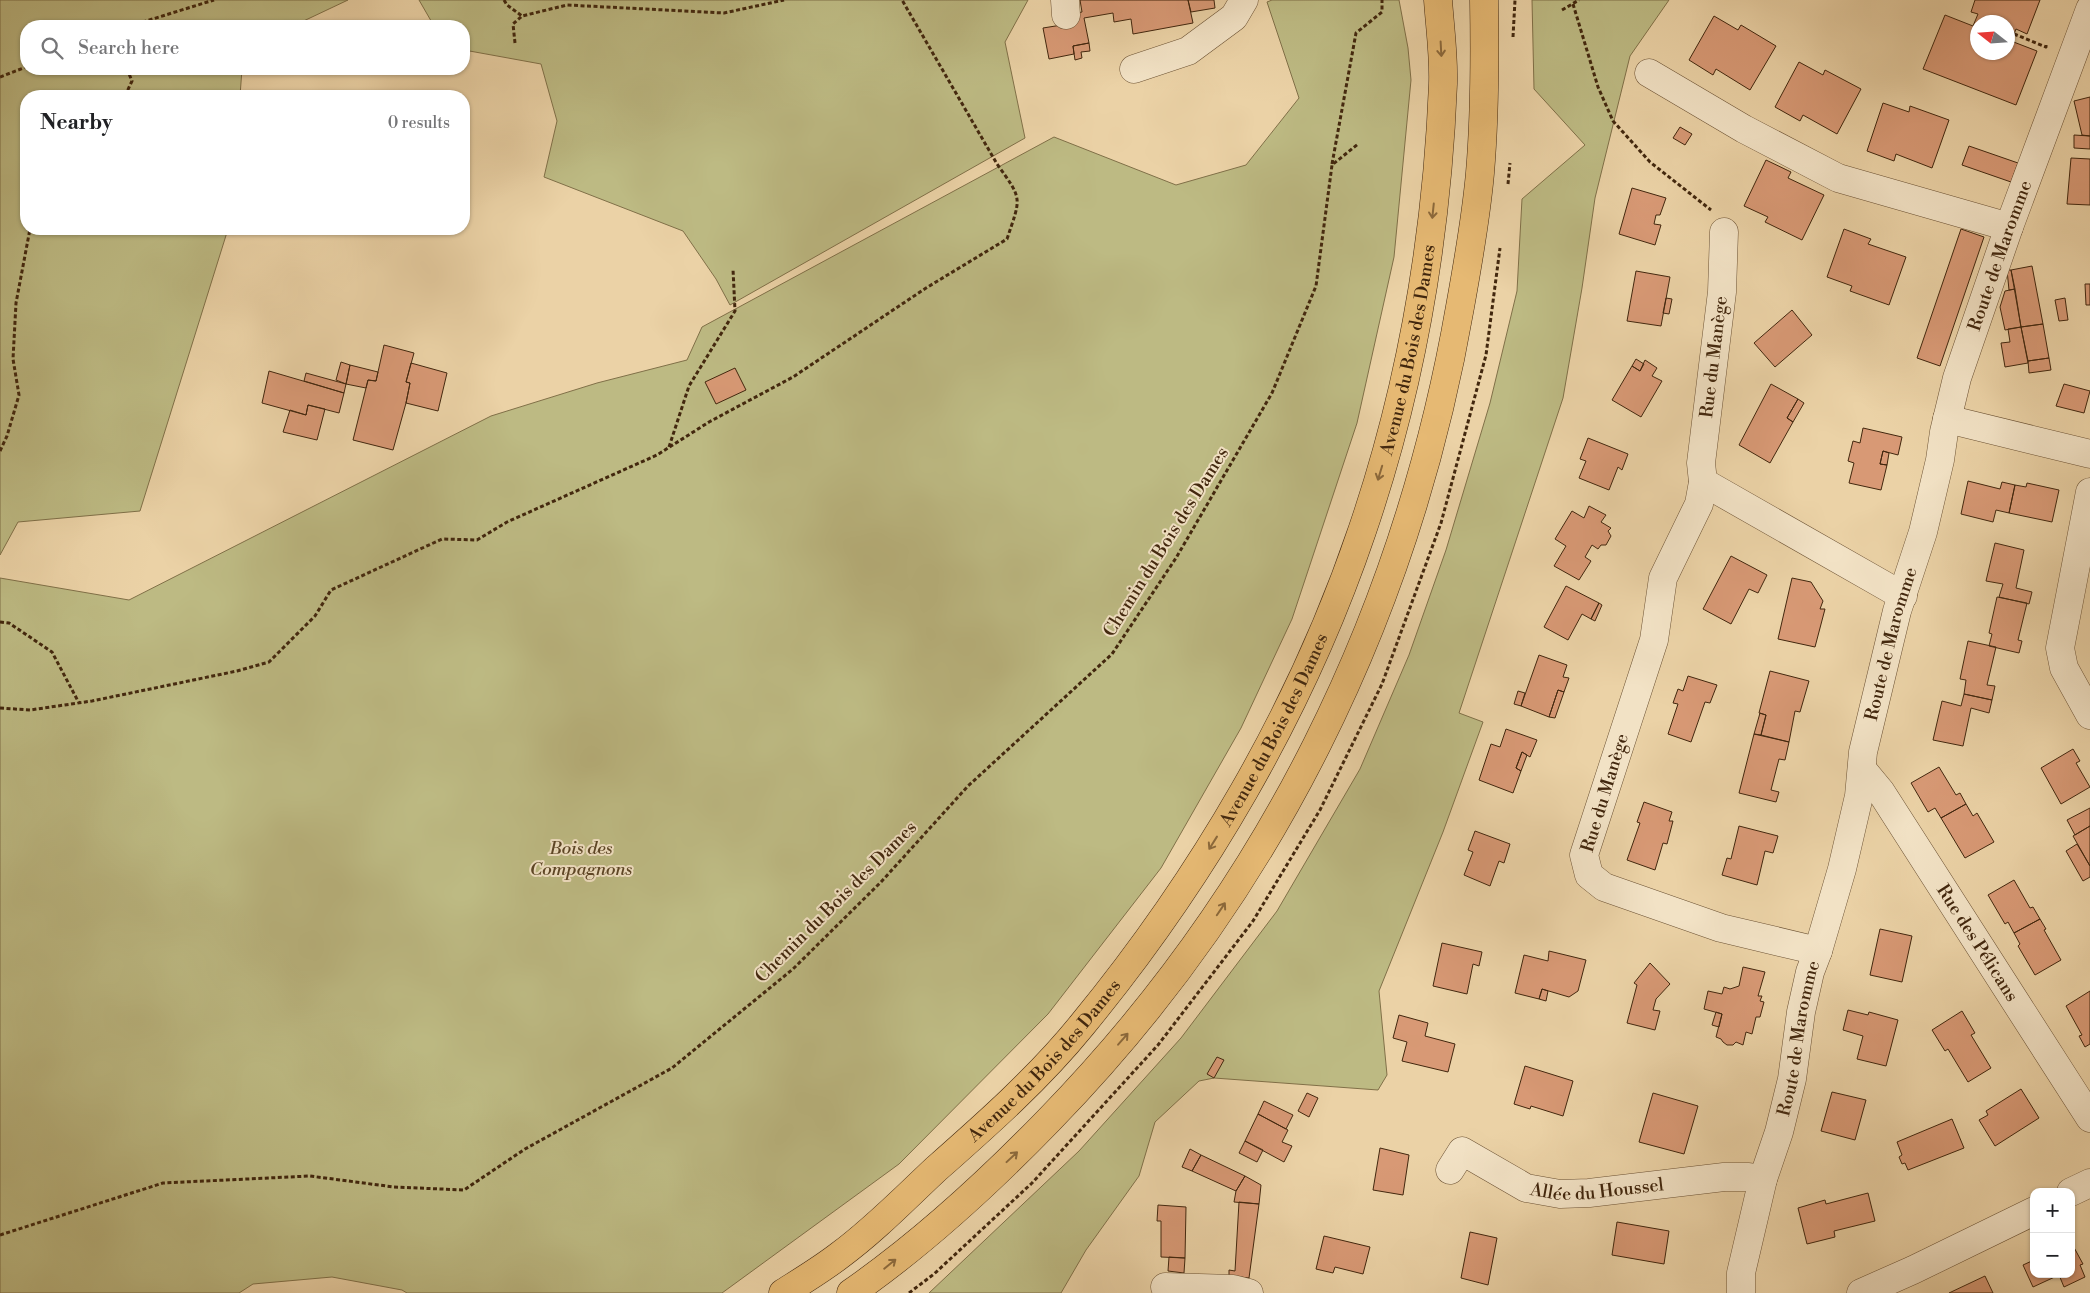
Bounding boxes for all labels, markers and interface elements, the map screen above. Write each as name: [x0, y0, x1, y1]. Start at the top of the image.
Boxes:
north arrow: [1970, 15, 2015, 60]
search box: [20, 20, 470, 75]
icon: search: [38, 34, 66, 62]
text: Search here: [78, 36, 179, 60]
one-way arrow: [1436, 40, 1446, 56]
text: Nearby: [40, 110, 113, 136]
text: 0 results: [388, 113, 450, 133]
street label: Route de Maromme: [1963, 177, 2037, 334]
one-way arrow: [1428, 202, 1438, 218]
street label: Avenue du Bois des Dames: [1374, 243, 1440, 459]
street label: Rue du Manège: [1695, 295, 1733, 419]
street label: Chemin du Bois des Dames: [1098, 443, 1234, 641]
one-way arrow: [1375, 464, 1384, 480]
street label: Route de Maromme: [1859, 564, 1922, 723]
street label: Avenue du Bois des Dames: [1214, 629, 1333, 831]
street label: Rue du Manège: [1576, 731, 1634, 855]
street label: Chemin du Bois des Dames: [750, 816, 922, 988]
one-way arrow: [1208, 835, 1218, 849]
park label: Bois des Compagnons: [530, 837, 632, 881]
street label: Rue des Pélicans: [1932, 880, 2024, 1006]
one-way arrow: [1216, 902, 1226, 916]
street label: Route de Maromme: [1772, 957, 1825, 1118]
street label: Avenue du Bois des Dames: [962, 975, 1126, 1147]
one-way arrow: [1118, 1032, 1129, 1045]
one-way arrow: [1006, 1151, 1019, 1163]
street label: Allée du Houssel: [1527, 1173, 1666, 1206]
map controls: [2030, 1188, 2075, 1278]
button: +: [2030, 1188, 2075, 1233]
button: −: [2030, 1233, 2075, 1278]
one-way arrow: [883, 1259, 896, 1270]

